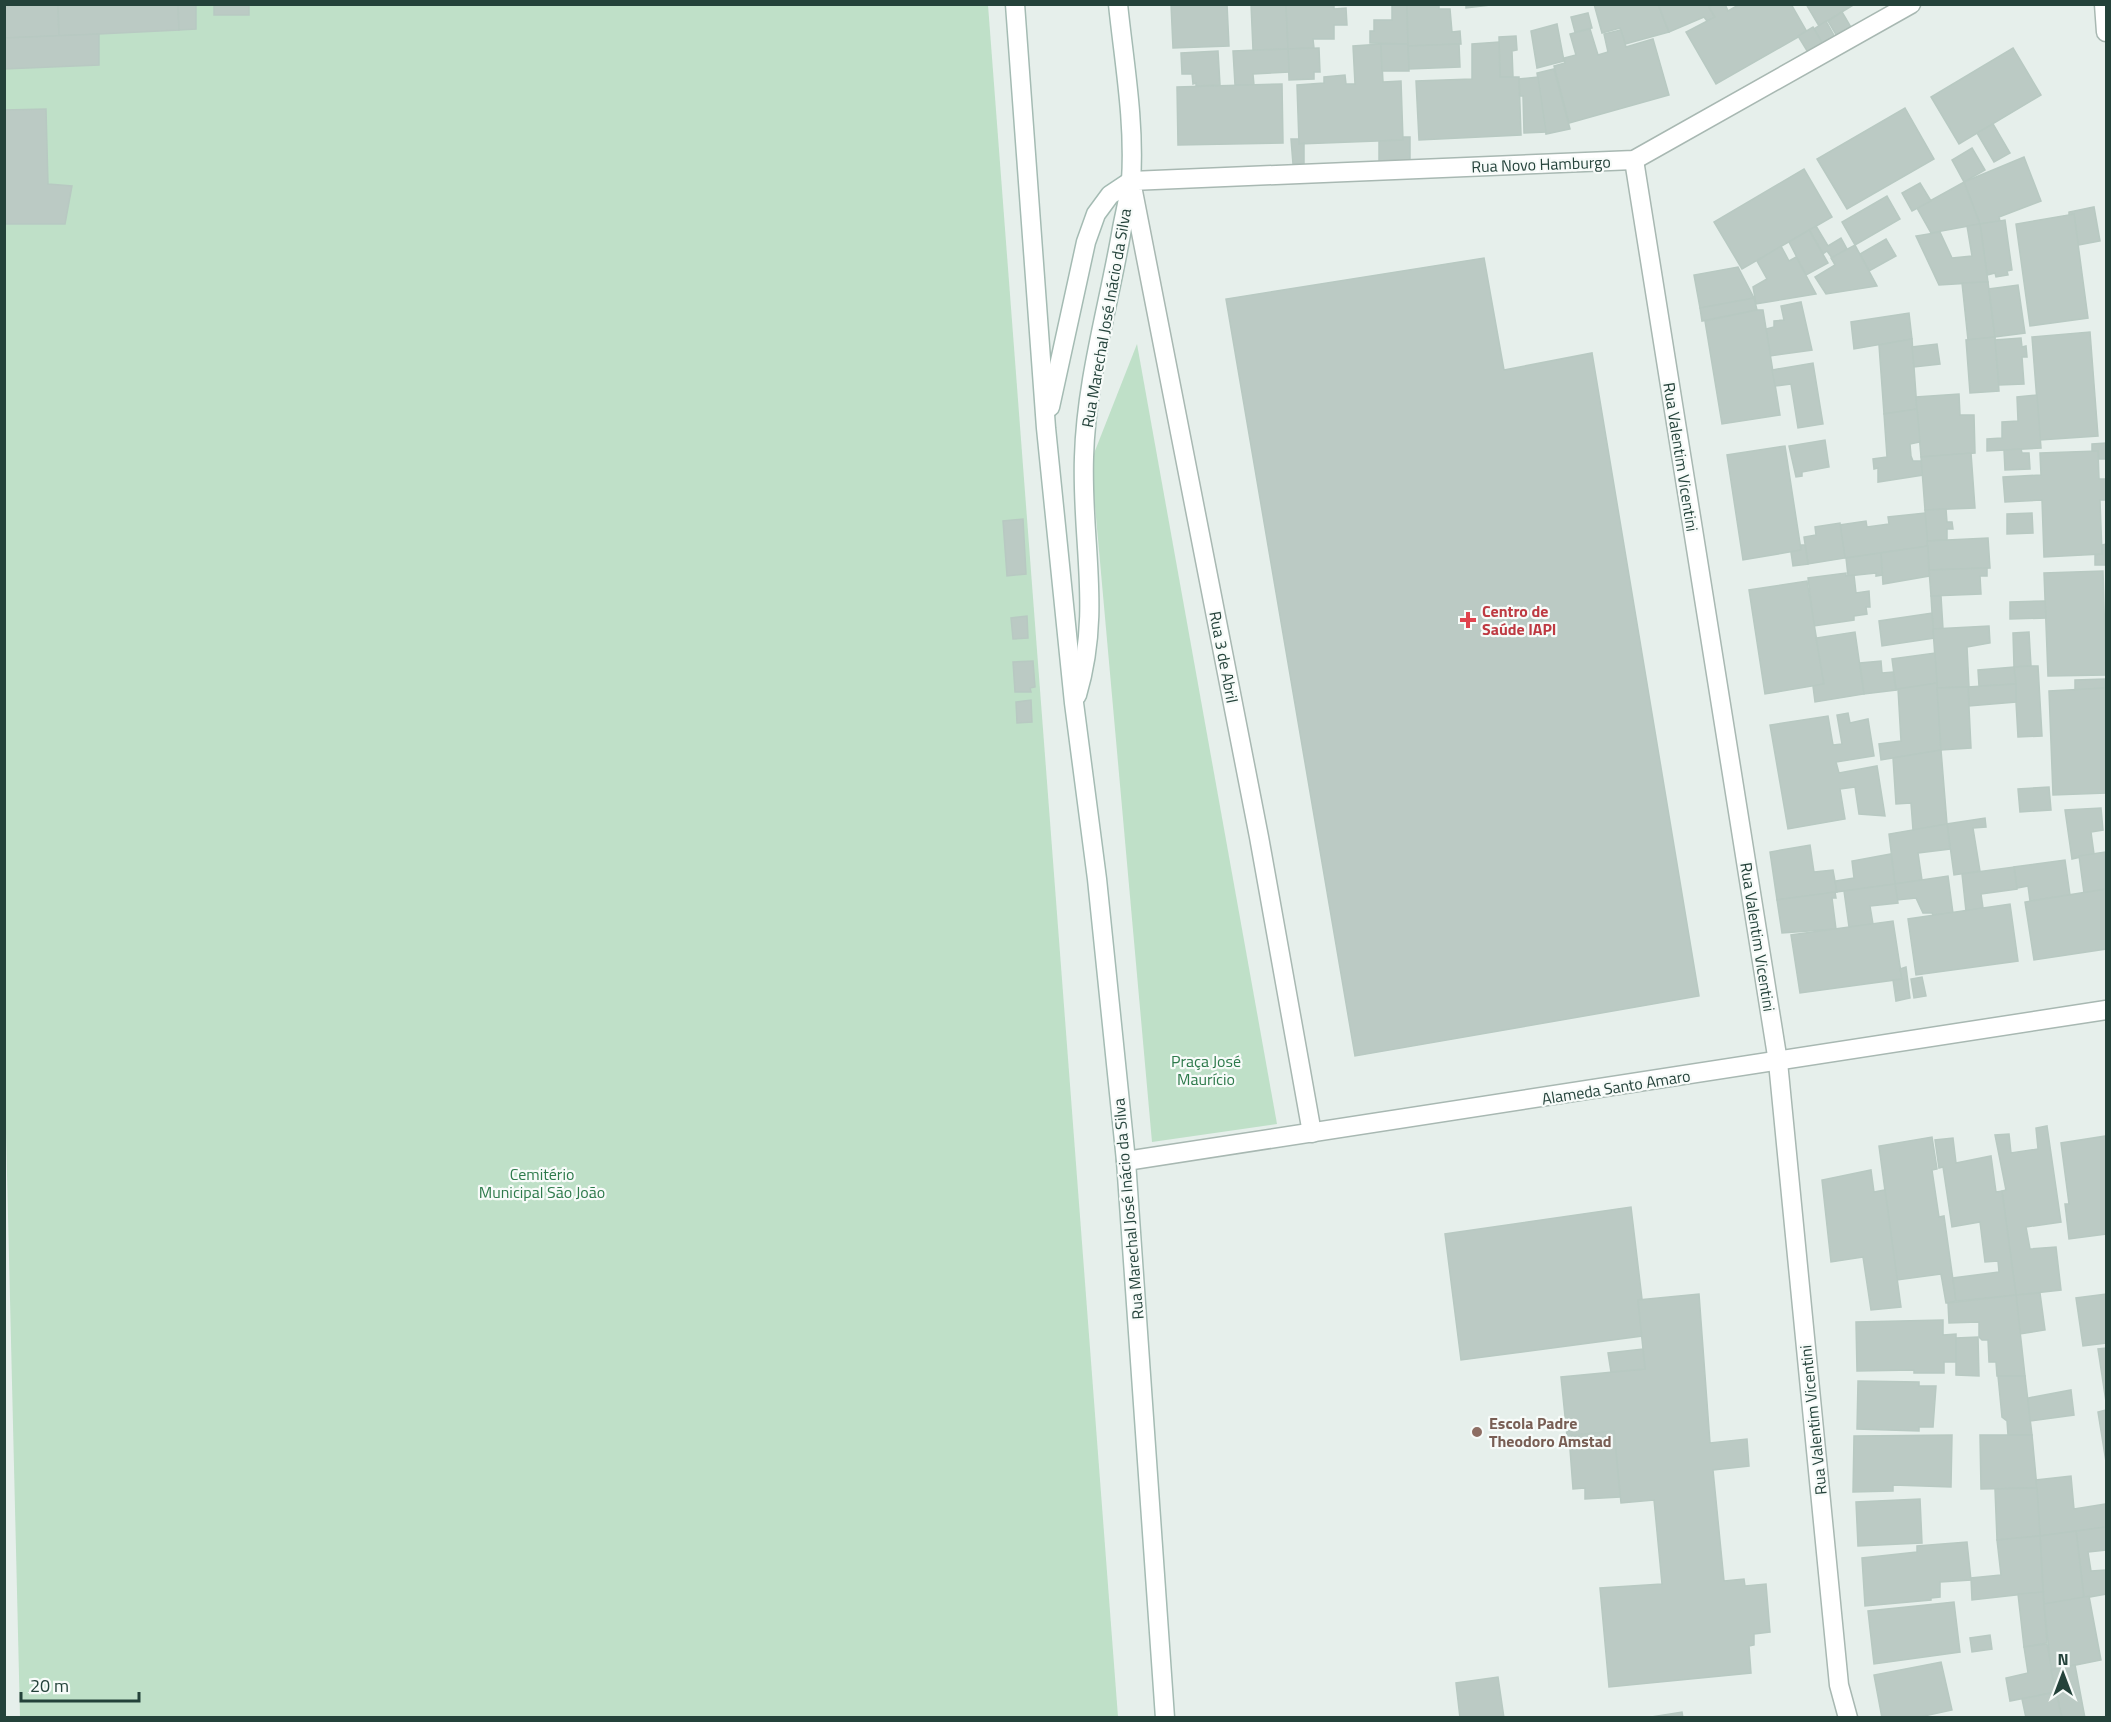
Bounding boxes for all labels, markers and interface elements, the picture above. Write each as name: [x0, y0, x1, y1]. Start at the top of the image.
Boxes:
street label: Rua Novo Hamburgo: [1471, 150, 1611, 178]
street label: Rua Marechal José Inácio da Silva: [1075, 207, 1137, 429]
street label: Rua Valentim Vicentini: [1657, 381, 1705, 533]
place label: Centro de Saúde IAPI: [1482, 599, 1556, 641]
street label: Rua 3 de Abril: [1203, 609, 1245, 705]
marker: Centro de Saúde IAPI: [1459, 611, 1477, 629]
street label: Rua Valentim Vicentini: [1734, 861, 1782, 1013]
park label: Praça José Maurício: [1171, 1049, 1241, 1091]
street label: Alameda Santo Amaro: [1540, 1063, 1692, 1111]
street label: Rua Marechal José Inácio da Silva: [1106, 1097, 1150, 1321]
park label: Cemitério Municipal São João: [479, 1162, 605, 1204]
street label: Rua Valentim Vicentini: [1793, 1344, 1833, 1496]
place label: Escola Padre Theodoro Amstad: [1489, 1411, 1612, 1453]
marker: Escola Padre Theodoro Amstad: [1470, 1425, 1484, 1439]
north arrow: [2033, 1644, 2093, 1704]
text: N: [2057, 1647, 2069, 1671]
scale bar: [21, 1665, 140, 1703]
text: 20 m: [30, 1672, 69, 1699]

